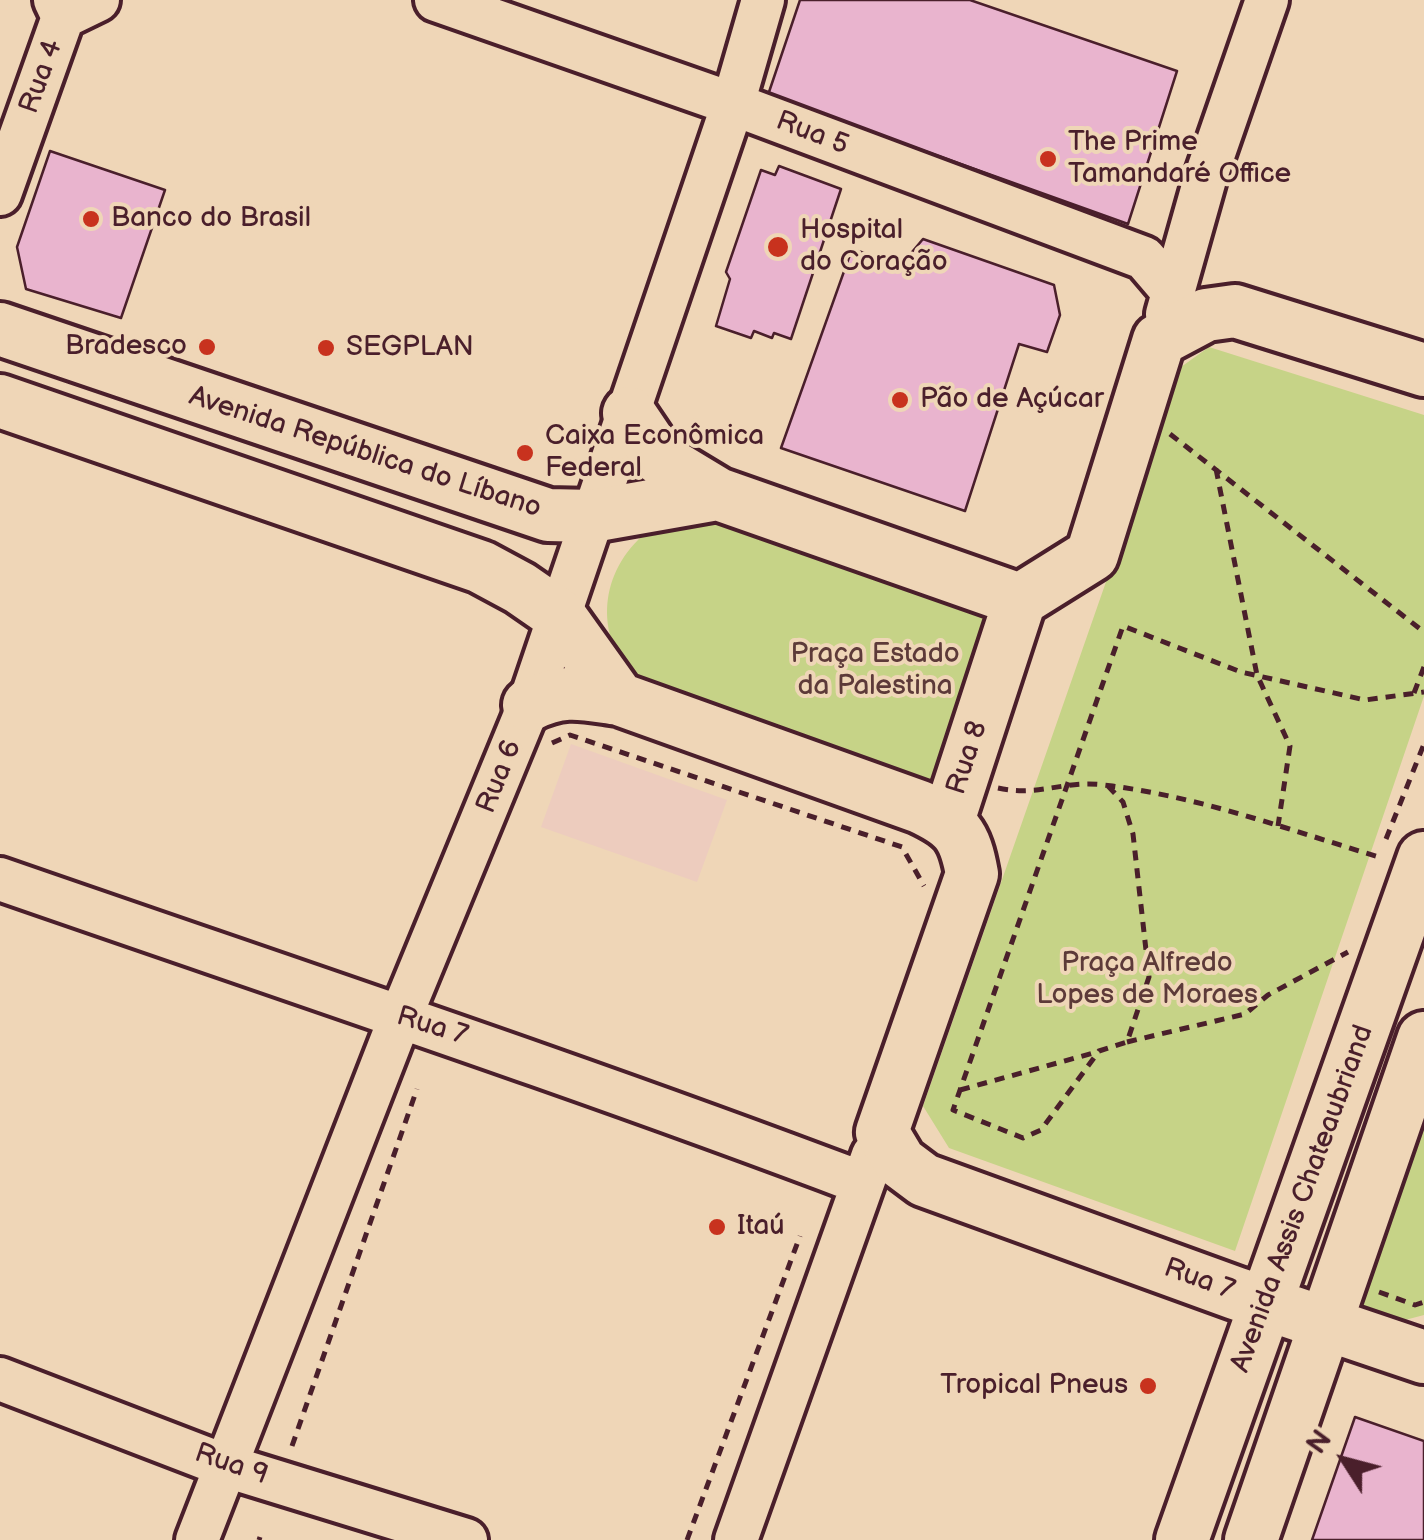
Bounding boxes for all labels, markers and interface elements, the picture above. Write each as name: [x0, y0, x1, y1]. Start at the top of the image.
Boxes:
street label: Rua 4: [13, 36, 71, 118]
street label: Rua 5: [771, 105, 853, 163]
place label: The Prime Tamandaré Office: [1068, 126, 1291, 192]
marker: The Prime Tamandaré Office: [1037, 148, 1059, 170]
place label: Banco do Brasil: [111, 202, 311, 236]
marker: Banco do Brasil: [80, 208, 102, 230]
place label: Hospital do Coração: [800, 214, 948, 280]
marker: Hospital do Coração: [765, 234, 791, 260]
place label: Bradesco: [65, 330, 187, 364]
place label: SEGPLAN: [346, 331, 474, 365]
marker: Bradesco: [196, 336, 218, 358]
marker: SEGPLAN: [315, 337, 337, 359]
street label: Avenida República do Líbano: [185, 380, 545, 526]
place label: Pão de Açúcar: [920, 383, 1104, 417]
marker: Pão de Açúcar: [889, 389, 911, 411]
place label: Caixa Econômica Federal: [545, 420, 764, 486]
marker: Caixa Econômica Federal: [514, 442, 536, 464]
park label: Praça Estado da Palestina: [790, 638, 960, 704]
street label: Rua 8: [940, 717, 996, 799]
street label: Rua 6: [470, 735, 530, 819]
park label: Praça Alfredo Lopes de Moraes: [1036, 947, 1258, 1013]
street label: Rua 7: [392, 1000, 472, 1054]
street label: Avenida Assis Chateaubriand: [1224, 1021, 1382, 1377]
place label: Itaú: [737, 1210, 785, 1244]
marker: Itaú: [706, 1216, 728, 1238]
street label: Rua 7: [1159, 1252, 1239, 1308]
place label: Tropical Pneus: [940, 1369, 1128, 1403]
marker: Tropical Pneus: [1137, 1375, 1159, 1397]
north arrow: [1294, 1410, 1394, 1510]
text: N: [1300, 1424, 1339, 1460]
street label: Rua 9: [190, 1437, 272, 1493]

